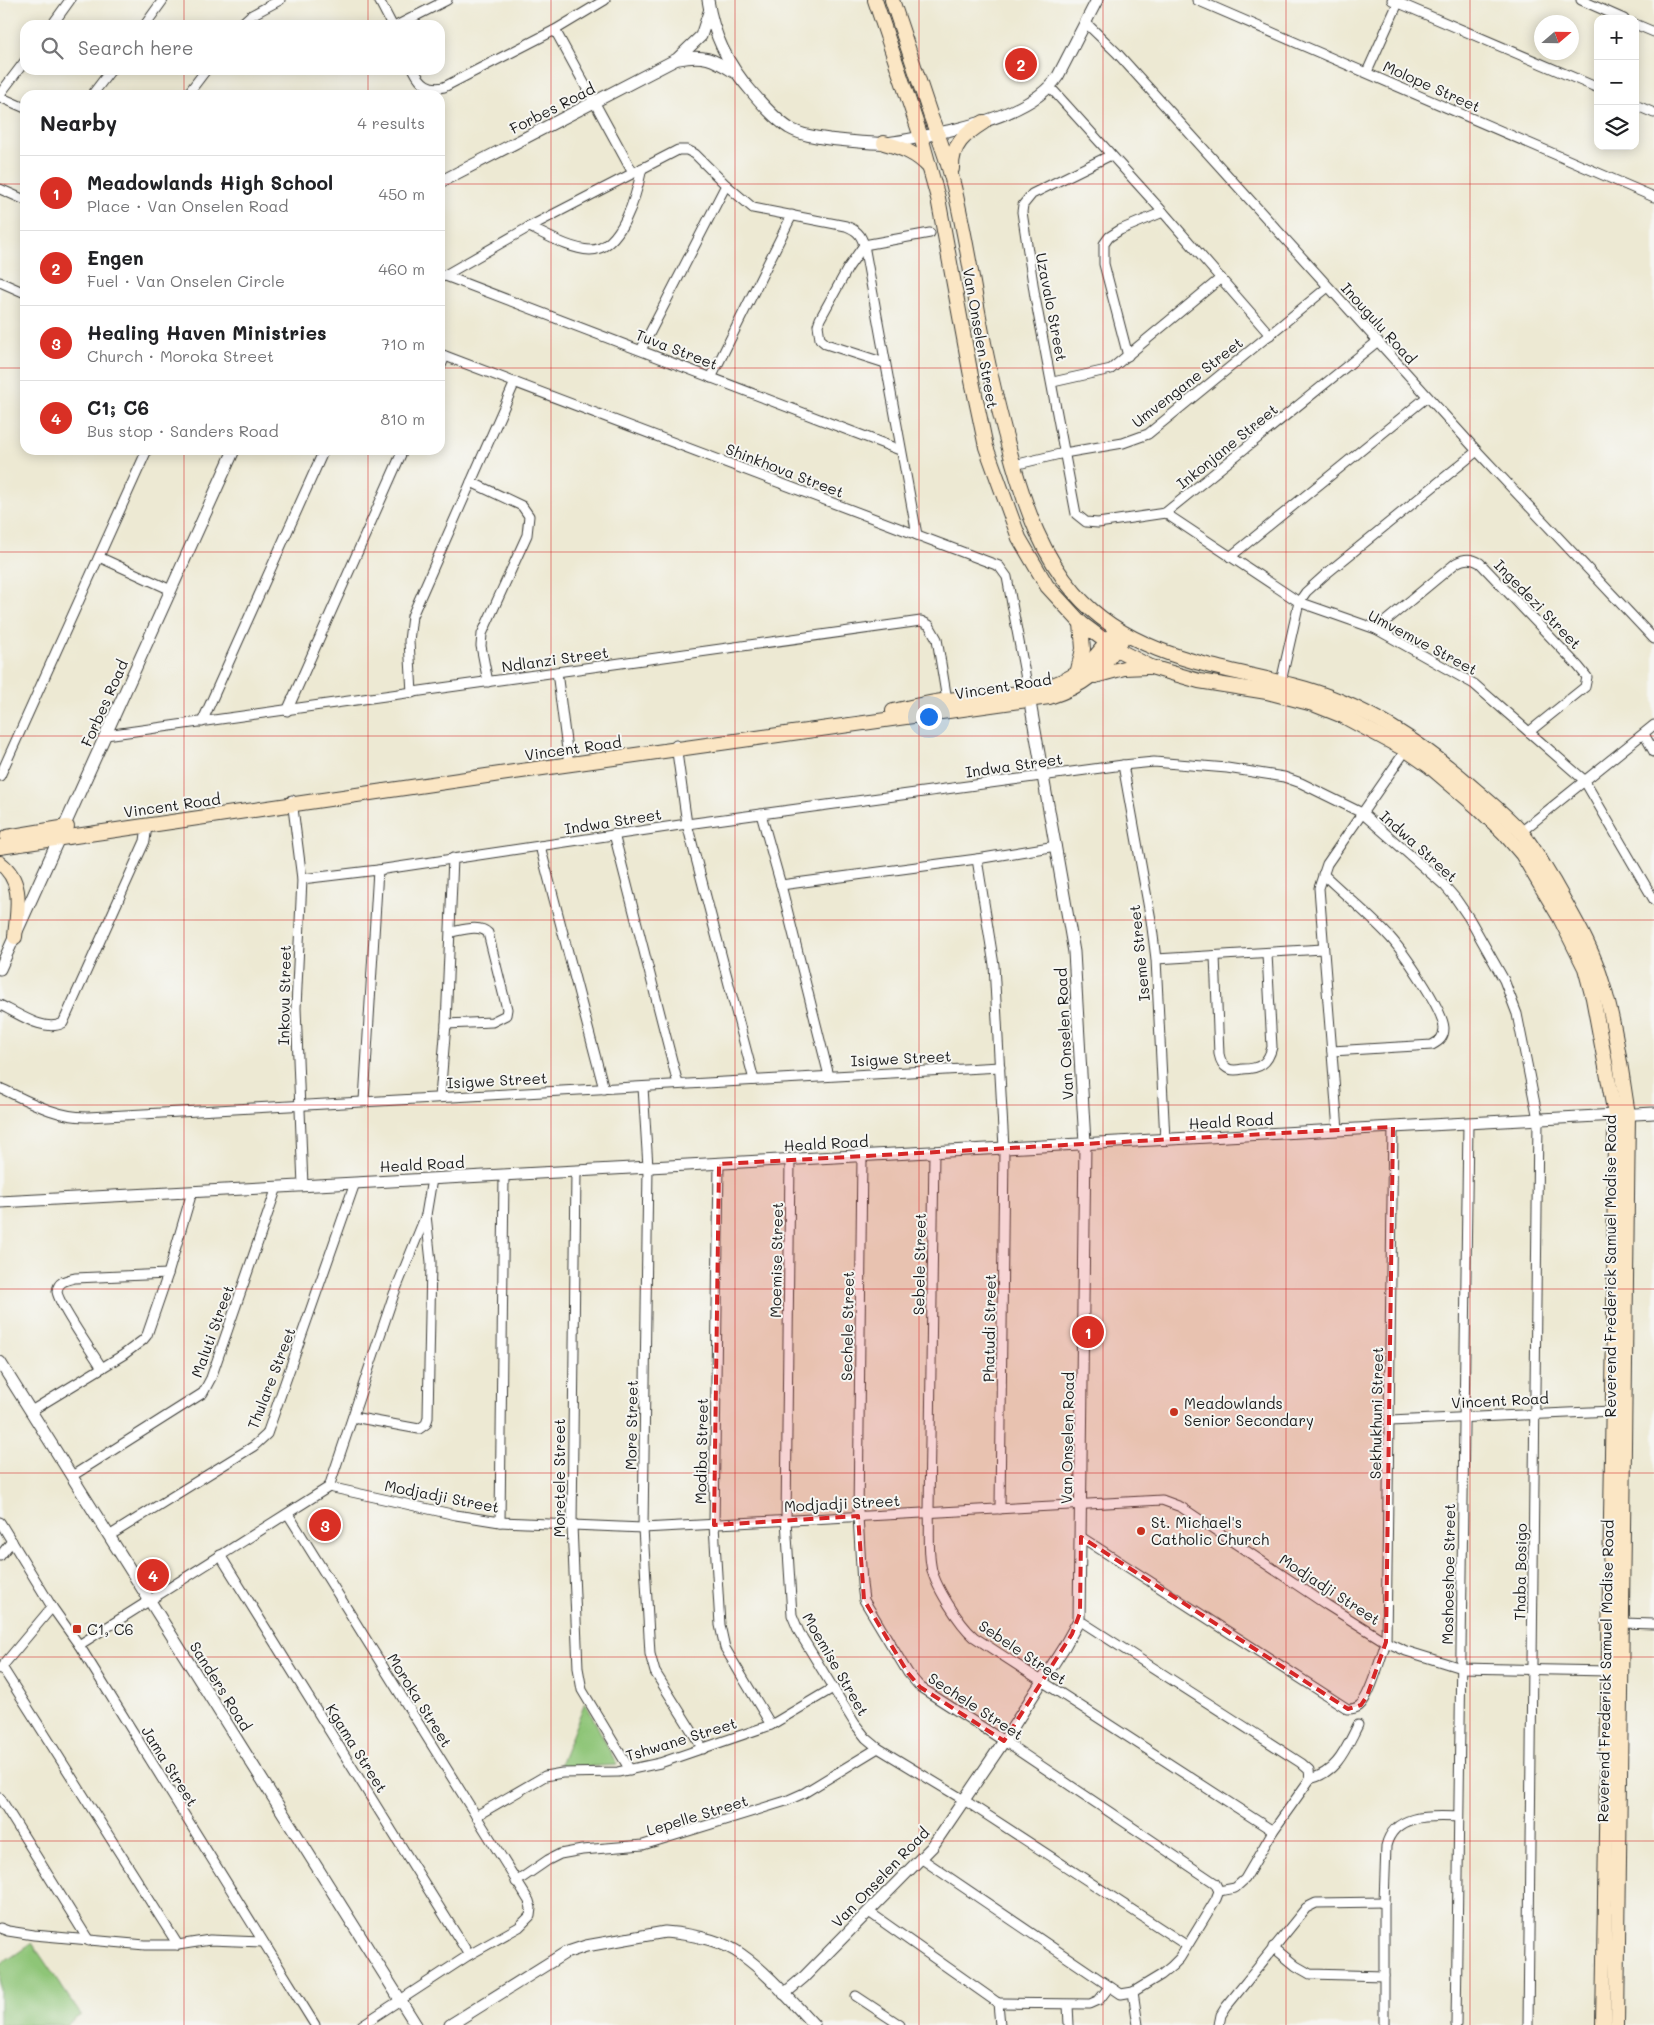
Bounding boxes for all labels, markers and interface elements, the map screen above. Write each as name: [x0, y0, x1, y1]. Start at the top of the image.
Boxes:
north arrow: [1534, 15, 1579, 60]
map controls: [1594, 15, 1639, 150]
button: +: [1594, 15, 1639, 60]
search box: [20, 20, 445, 75]
icon: search: [38, 34, 66, 62]
text: Search here: [78, 35, 194, 60]
pin: 2: [1005, 45, 1037, 83]
street label: Molope Street: [1380, 56, 1484, 116]
button: −: [1594, 60, 1639, 105]
street label: Forbes Road: [506, 78, 598, 138]
button: layers: [1594, 105, 1639, 150]
text: Nearby: [40, 109, 117, 136]
text: 4 results: [357, 112, 425, 133]
text: Meadowlands High School: [87, 170, 333, 195]
text: 1: [52, 183, 60, 204]
text: 450 m: [379, 183, 425, 204]
text: Place · Van Onselen Road: [87, 195, 289, 216]
text: Engen: [87, 245, 144, 270]
street label: Uzavalo Street: [1032, 251, 1072, 363]
text: 2: [52, 258, 60, 279]
text: 460 m: [378, 258, 425, 279]
street label: Van Onselen Street: [959, 266, 1003, 410]
text: Fuel · Van Onselen Circle: [87, 270, 285, 291]
street label: Inougulu Road: [1337, 278, 1421, 368]
text: Healing Haven Ministries: [87, 320, 327, 345]
street label: Tuva Street: [633, 324, 721, 374]
street label: Umvengane Street: [1127, 332, 1247, 432]
text: 3: [51, 333, 61, 354]
text: 710 m: [381, 333, 425, 354]
text: Church · Moroka Street: [87, 345, 274, 366]
text: C1; C6: [87, 395, 149, 420]
street label: Inkonjane Street: [1172, 399, 1282, 493]
text: 4: [51, 408, 61, 429]
text: 810 m: [380, 408, 425, 429]
text: Bus stop · Sanders Road: [87, 420, 279, 441]
street label: Shinkhova Street: [723, 438, 847, 502]
street label: Ingedezi Street: [1490, 555, 1586, 653]
street label: Umvemve Street: [1365, 605, 1481, 679]
street label: Ndlanzi Street: [500, 642, 610, 676]
street label: Forbes Road: [76, 656, 132, 750]
street label: Vincent Road: [953, 668, 1053, 704]
your location: [916, 704, 942, 730]
street label: Vincent Road: [523, 731, 623, 765]
street label: Indwa Street: [964, 748, 1064, 782]
street label: Vincent Road: [122, 788, 222, 822]
street label: Indwa Street: [563, 803, 663, 839]
street label: Indwa Street: [1376, 806, 1462, 886]
street label: Iseme Street: [1124, 904, 1154, 1002]
street label: Inkovu Street: [273, 945, 295, 1045]
street label: Van Onselen Road: [1051, 967, 1077, 1101]
street label: Isigwe Street: [850, 1045, 952, 1071]
street label: Isigwe Street: [446, 1067, 548, 1093]
street label: Heald Road: [1188, 1109, 1274, 1133]
street label: Reverend Frederick Samuel Modise Road: [1600, 1115, 1620, 1417]
street label: Heald Road: [783, 1131, 869, 1155]
street label: Heald Road: [379, 1152, 465, 1176]
street label: Moemise Street: [765, 1202, 787, 1318]
street label: Sebele Street: [908, 1213, 930, 1315]
street label: Sechele Street: [836, 1271, 858, 1381]
street label: Phatudi Street: [978, 1274, 1000, 1382]
street label: Maluti Street: [186, 1282, 238, 1380]
pin: 1: [1072, 1313, 1104, 1351]
street label: Thulare Street: [242, 1324, 300, 1432]
street label: Sekhukhuni Street: [1365, 1347, 1387, 1479]
street label: Van Onselen Road: [1056, 1372, 1078, 1504]
street label: More Street: [620, 1380, 642, 1470]
street label: Vincent Road: [1451, 1387, 1549, 1413]
place label: Meadowlands Senior Secondary: [1184, 1393, 1314, 1430]
street label: Modiba Street: [690, 1398, 712, 1504]
marker: Meadowlands Senior Secondary: [1168, 1406, 1180, 1418]
street label: Moretele Street: [549, 1418, 569, 1538]
street label: Modjadji Street: [383, 1475, 501, 1517]
street label: Modjadji Street: [783, 1490, 901, 1516]
street label: Moshoeshoe Street: [1437, 1503, 1459, 1645]
pin: 3: [309, 1506, 341, 1544]
place label: St. Michael's Catholic Church: [1151, 1512, 1269, 1549]
street label: Reverend Frederick Samuel Modise Road: [1592, 1519, 1618, 1823]
street label: Thaba Bosigo: [1509, 1523, 1531, 1621]
marker: St. Michael's Catholic Church: [1135, 1525, 1147, 1537]
street label: Modjadji Street: [1276, 1549, 1384, 1629]
pin: 4: [137, 1556, 169, 1594]
street label: Moemise Street: [798, 1609, 874, 1719]
street label: Sebele Street: [975, 1615, 1071, 1689]
place label: C1, C6: [87, 1619, 134, 1639]
marker: C1, C6: [71, 1623, 83, 1635]
street label: Sanders Road: [186, 1637, 256, 1735]
street label: Moroka Street: [383, 1649, 457, 1751]
street label: Sechele Street: [924, 1668, 1028, 1744]
street label: Kgama Street: [322, 1700, 392, 1796]
street label: Tshwane Street: [623, 1713, 739, 1765]
street label: Jama Street: [137, 1722, 203, 1810]
street label: Lepelle Street: [644, 1790, 750, 1840]
street label: Van Onselen Road: [827, 1822, 933, 1932]

